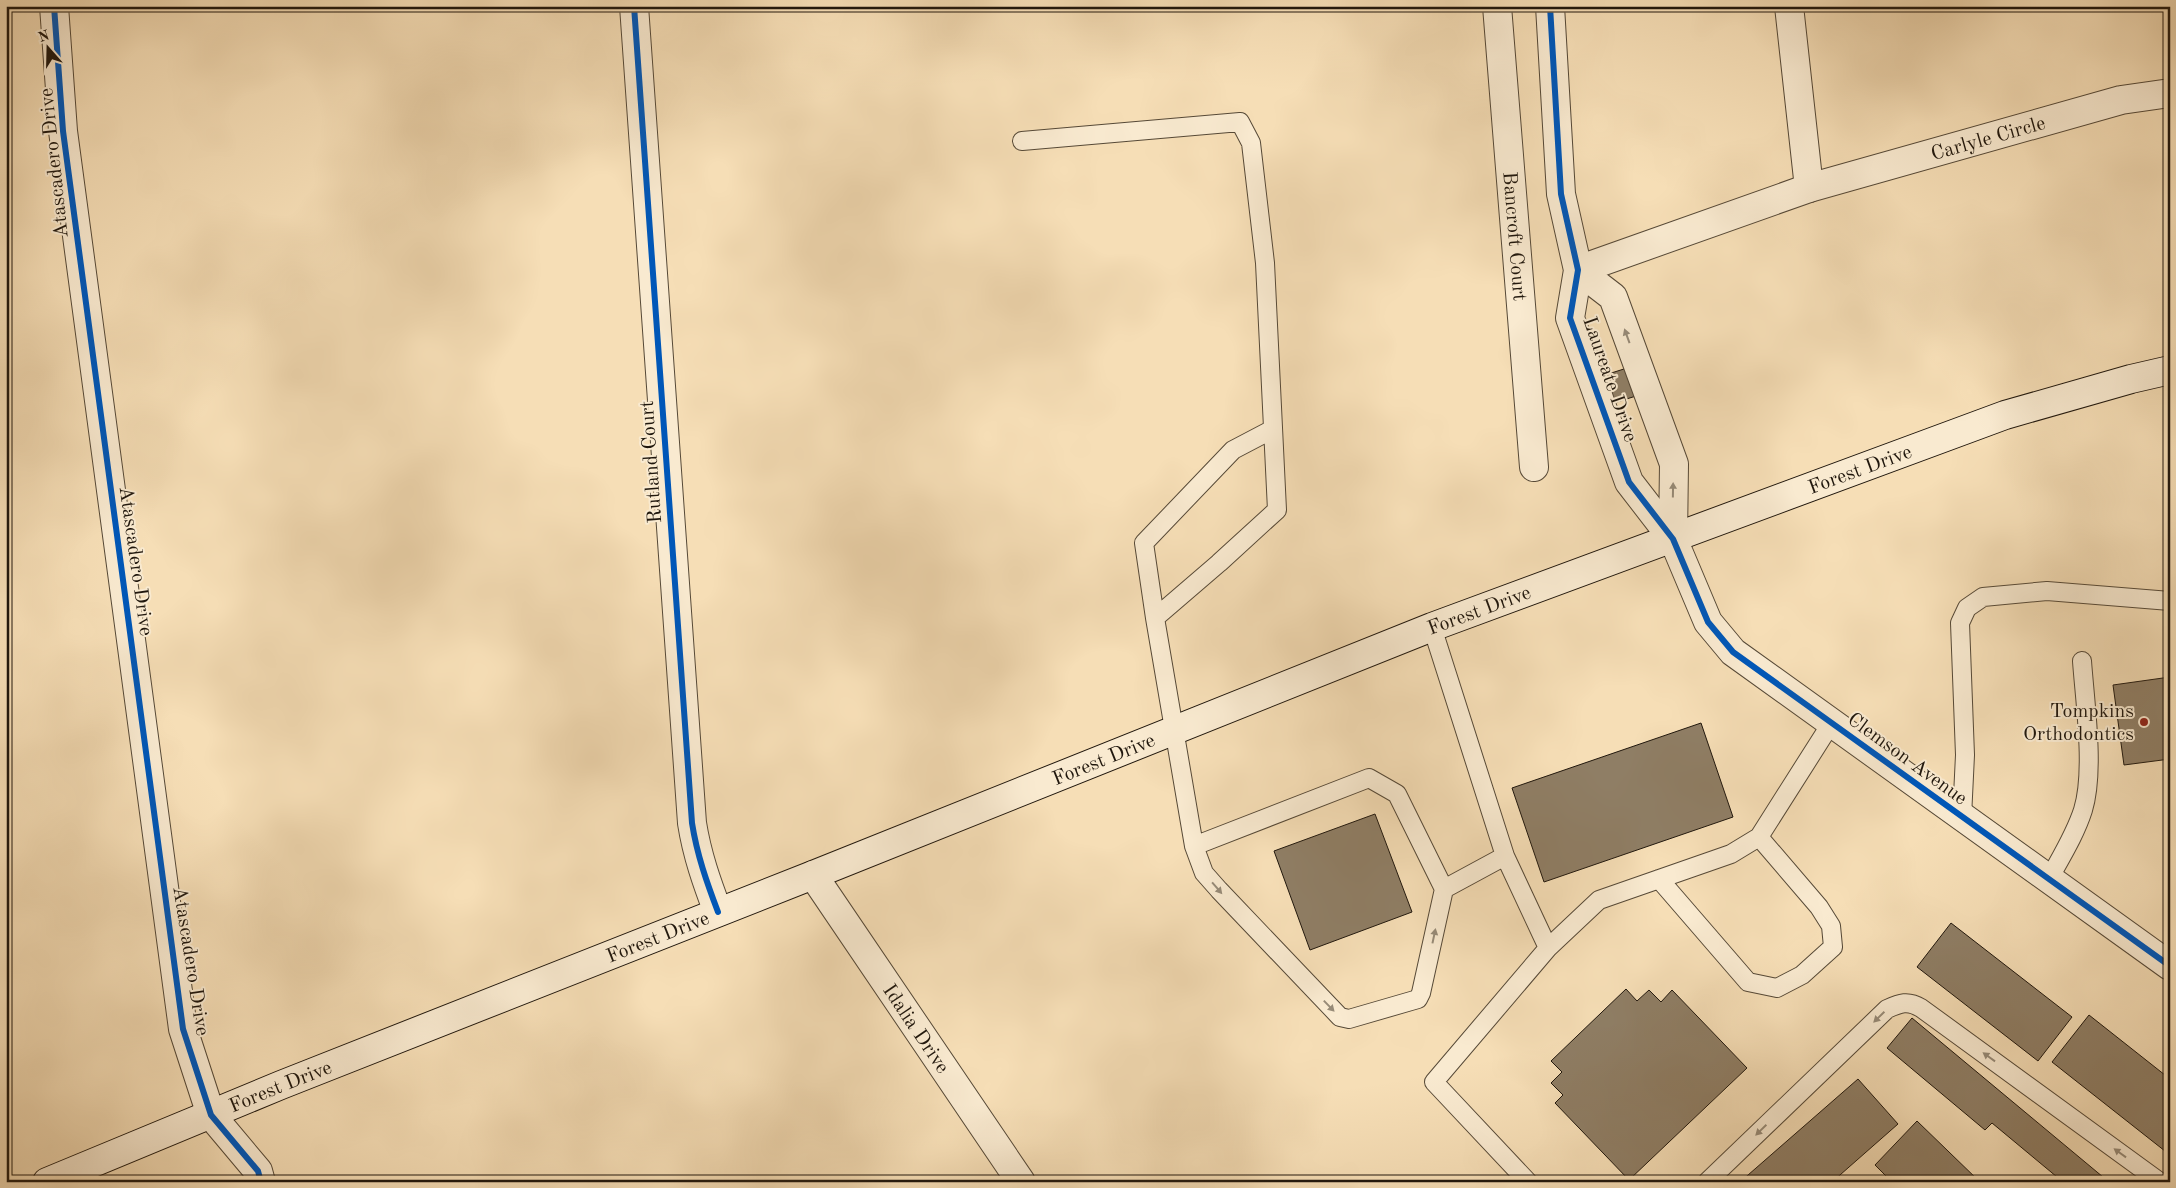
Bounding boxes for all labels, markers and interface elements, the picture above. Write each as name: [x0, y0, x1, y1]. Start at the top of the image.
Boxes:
north arrow: [22, 22, 72, 72]
text: N: [36, 28, 52, 45]
street label: Atascadero Drive: [37, 87, 73, 239]
street label: Carlyle Circle: [1929, 114, 2048, 165]
street label: Bancroft Court: [1498, 171, 1529, 302]
street label: Laureate Drive: [1578, 314, 1640, 445]
one-way arrow: [1623, 328, 1630, 343]
street label: Rutland Court: [638, 400, 666, 524]
street label: Forest Drive: [1806, 442, 1915, 499]
one-way arrow: [1670, 482, 1678, 498]
street label: Atascadero Drive: [115, 485, 155, 637]
street label: Forest Drive: [1425, 583, 1534, 640]
place label: Tompkins Orthodontics: [2023, 702, 2134, 745]
street label: Clemson Avenue: [1843, 710, 1970, 810]
marker: Tompkins Orthodontics: [2138, 716, 2150, 728]
street label: Forest Drive: [1050, 731, 1158, 790]
one-way arrow: [1211, 882, 1222, 894]
street label: Atascadero Drive: [168, 885, 212, 1037]
street label: Forest Drive: [604, 909, 712, 968]
one-way arrow: [1430, 928, 1438, 943]
street label: Idalia Drive: [878, 981, 952, 1077]
one-way arrow: [1323, 999, 1335, 1011]
one-way arrow: [1873, 1011, 1885, 1023]
one-way arrow: [1982, 1052, 1996, 1062]
street label: Forest Drive: [226, 1058, 335, 1117]
one-way arrow: [1755, 1124, 1767, 1136]
one-way arrow: [2114, 1148, 2127, 1158]

